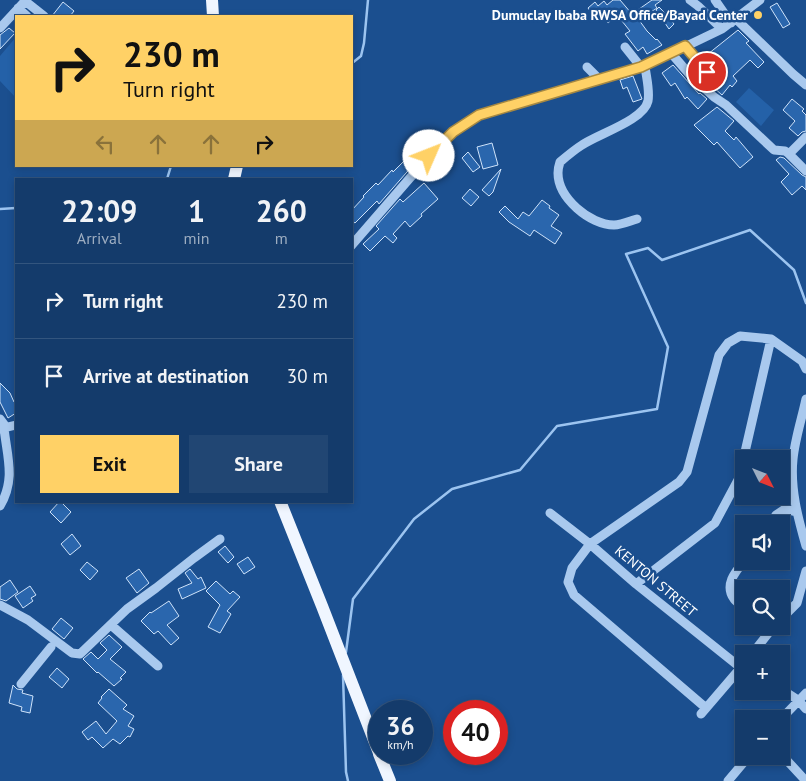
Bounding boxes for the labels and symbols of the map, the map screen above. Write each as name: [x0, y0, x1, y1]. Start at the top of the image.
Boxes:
place label: Dumuclay Ibaba RWSA Office/Bayad Center: [492, 6, 748, 24]
marker: Dumuclay Ibaba RWSA Office/Bayad Center: [752, 9, 764, 21]
pin: [686, 51, 728, 93]
position arrow: [402, 129, 454, 181]
north arrow: [735, 450, 790, 505]
street label: KENTON STREET: [611, 541, 701, 621]
speed limit sign: 40: [443, 700, 508, 765]

